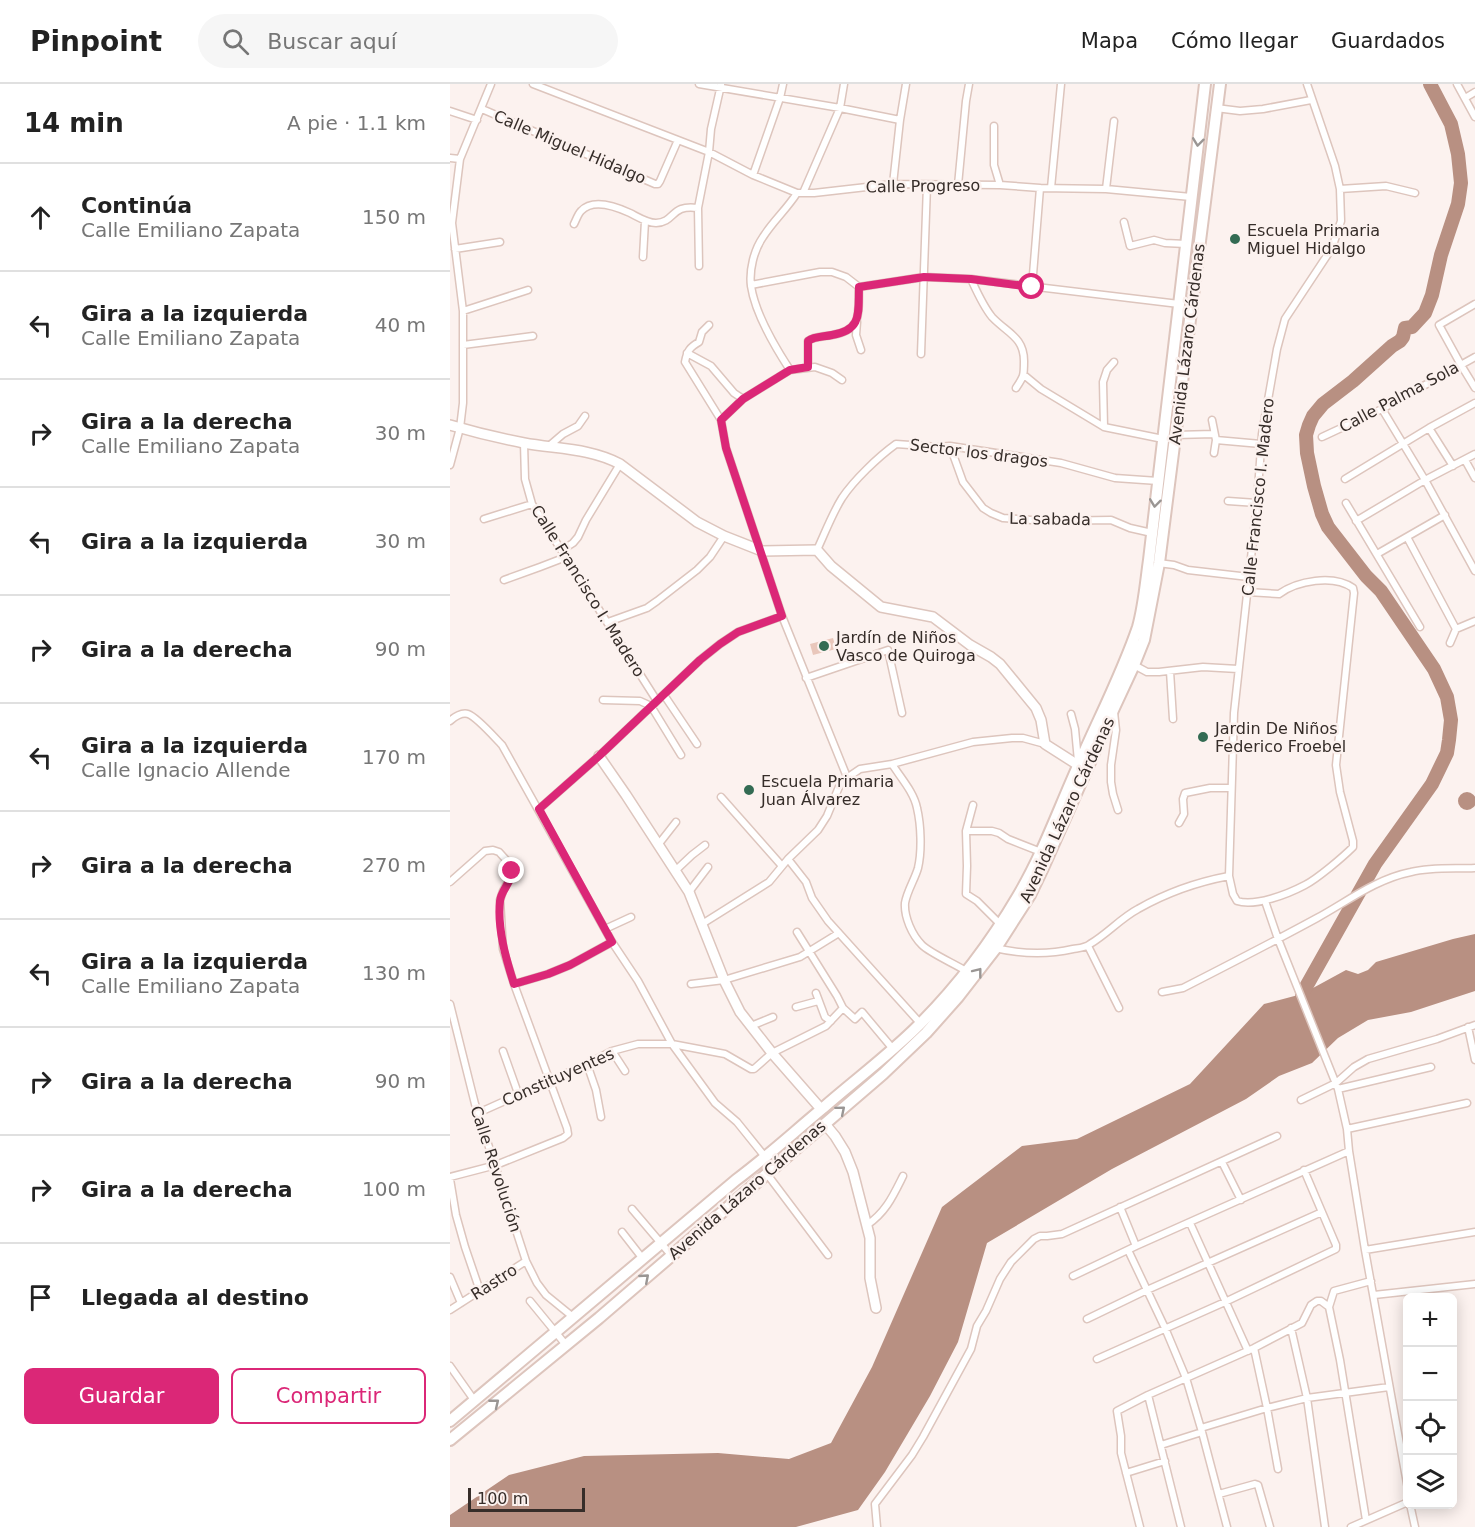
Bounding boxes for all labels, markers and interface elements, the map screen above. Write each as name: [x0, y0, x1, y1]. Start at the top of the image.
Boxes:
search box: [198, 14, 618, 68]
text: Pinpoint: [30, 25, 162, 58]
icon: search: [219, 25, 252, 58]
text: Buscar aquí: [267, 29, 397, 54]
text: Mapa: [1081, 29, 1138, 53]
text: Cómo llegar: [1171, 29, 1298, 53]
text: Guardados: [1331, 29, 1445, 53]
street label: Calle Miguel Hidalgo: [491, 106, 649, 188]
text: 14 min: [24, 108, 124, 138]
text: A pie · 1.1 km: [287, 111, 426, 135]
one-way arrow: [1192, 137, 1204, 147]
street label: Calle Progreso: [866, 176, 980, 196]
text: Continúa: [81, 193, 192, 218]
icon: ahead: [24, 201, 57, 234]
text: 150 m: [362, 205, 426, 229]
text: Calle Emiliano Zapata: [81, 218, 300, 242]
place label: Escuela Primaria Miguel Hidalgo: [1247, 221, 1380, 258]
marker: Escuela Primaria Miguel Hidalgo: [1228, 232, 1242, 246]
street label: Avenida Lázaro Cárdenas: [1165, 242, 1209, 446]
route start: [1018, 273, 1044, 299]
text: Gira a la izquierda: [81, 301, 308, 326]
icon: left: [24, 309, 57, 342]
text: 40 m: [375, 313, 426, 337]
text: Calle Emiliano Zapata: [81, 326, 300, 350]
street label: Calle Palma Sola: [1336, 357, 1462, 437]
street label: Calle Francisco I. Madero: [1238, 397, 1278, 597]
text: Gira a la derecha: [81, 409, 293, 434]
icon: right: [24, 417, 57, 450]
text: 30 m: [375, 421, 426, 445]
text: Calle Emiliano Zapata: [81, 434, 300, 458]
street label: Sector los dragos: [909, 435, 1049, 471]
one-way arrow: [1150, 498, 1162, 507]
street label: Calle Francisco I. Madero: [527, 502, 649, 680]
street label: La sabada: [1009, 509, 1091, 529]
icon: left: [24, 525, 57, 558]
text: Gira a la izquierda: [81, 529, 308, 554]
text: 30 m: [375, 529, 426, 553]
place label: Jardín de Niños Vasco de Quiroga: [835, 628, 976, 665]
icon: right: [24, 633, 57, 666]
text: Gira a la derecha: [81, 637, 293, 662]
text: 90 m: [375, 637, 426, 661]
marker: Jardín de Niños Vasco de Quiroga: [817, 639, 831, 653]
street label: Avenida Lázaro Cárdenas: [1016, 714, 1118, 906]
place label: Jardin De Niños Federico Froebel: [1214, 719, 1346, 756]
marker: Jardin De Niños Federico Froebel: [1196, 730, 1210, 744]
text: Gira a la izquierda: [81, 733, 308, 758]
icon: left: [24, 741, 57, 774]
text: 170 m: [362, 745, 426, 769]
text: Calle Ignacio Allende: [81, 758, 290, 782]
place label: Escuela Primaria Juan Álvarez: [760, 772, 894, 809]
marker: Escuela Primaria Juan Álvarez: [742, 783, 756, 797]
icon: right: [24, 849, 57, 882]
text: Gira a la derecha: [81, 853, 293, 878]
text: 270 m: [362, 853, 426, 877]
route end: [498, 857, 524, 883]
text: Gira a la izquierda: [81, 949, 308, 974]
icon: left: [24, 957, 57, 990]
text: 130 m: [362, 961, 426, 985]
one-way arrow: [970, 968, 981, 979]
text: Calle Emiliano Zapata: [81, 974, 300, 998]
street label: Constituyentes: [499, 1044, 617, 1110]
icon: right: [24, 1065, 57, 1098]
text: Gira a la derecha: [81, 1069, 293, 1094]
text: 90 m: [375, 1069, 426, 1093]
street label: Calle Revolución: [467, 1103, 525, 1235]
one-way arrow: [834, 1106, 845, 1117]
street label: Avenida Lázaro Cárdenas: [664, 1116, 830, 1264]
icon: right: [24, 1173, 57, 1206]
text: Gira a la derecha: [81, 1177, 293, 1202]
text: 100 m: [362, 1177, 426, 1201]
street label: Rastro: [467, 1260, 521, 1304]
one-way arrow: [638, 1274, 649, 1285]
icon: arrive: [24, 1281, 57, 1314]
text: Llegada al destino: [81, 1285, 309, 1310]
map controls: [1403, 1293, 1457, 1509]
button: +: [1403, 1293, 1457, 1347]
button: −: [1403, 1347, 1457, 1401]
button: Guardar: [24, 1368, 219, 1424]
button: Compartir: [231, 1368, 426, 1424]
one-way arrow: [488, 1399, 499, 1410]
button: locate: [1403, 1401, 1457, 1455]
button: layers: [1403, 1455, 1457, 1509]
scale bar: [468, 1485, 585, 1512]
text: 100 m: [477, 1489, 528, 1508]

